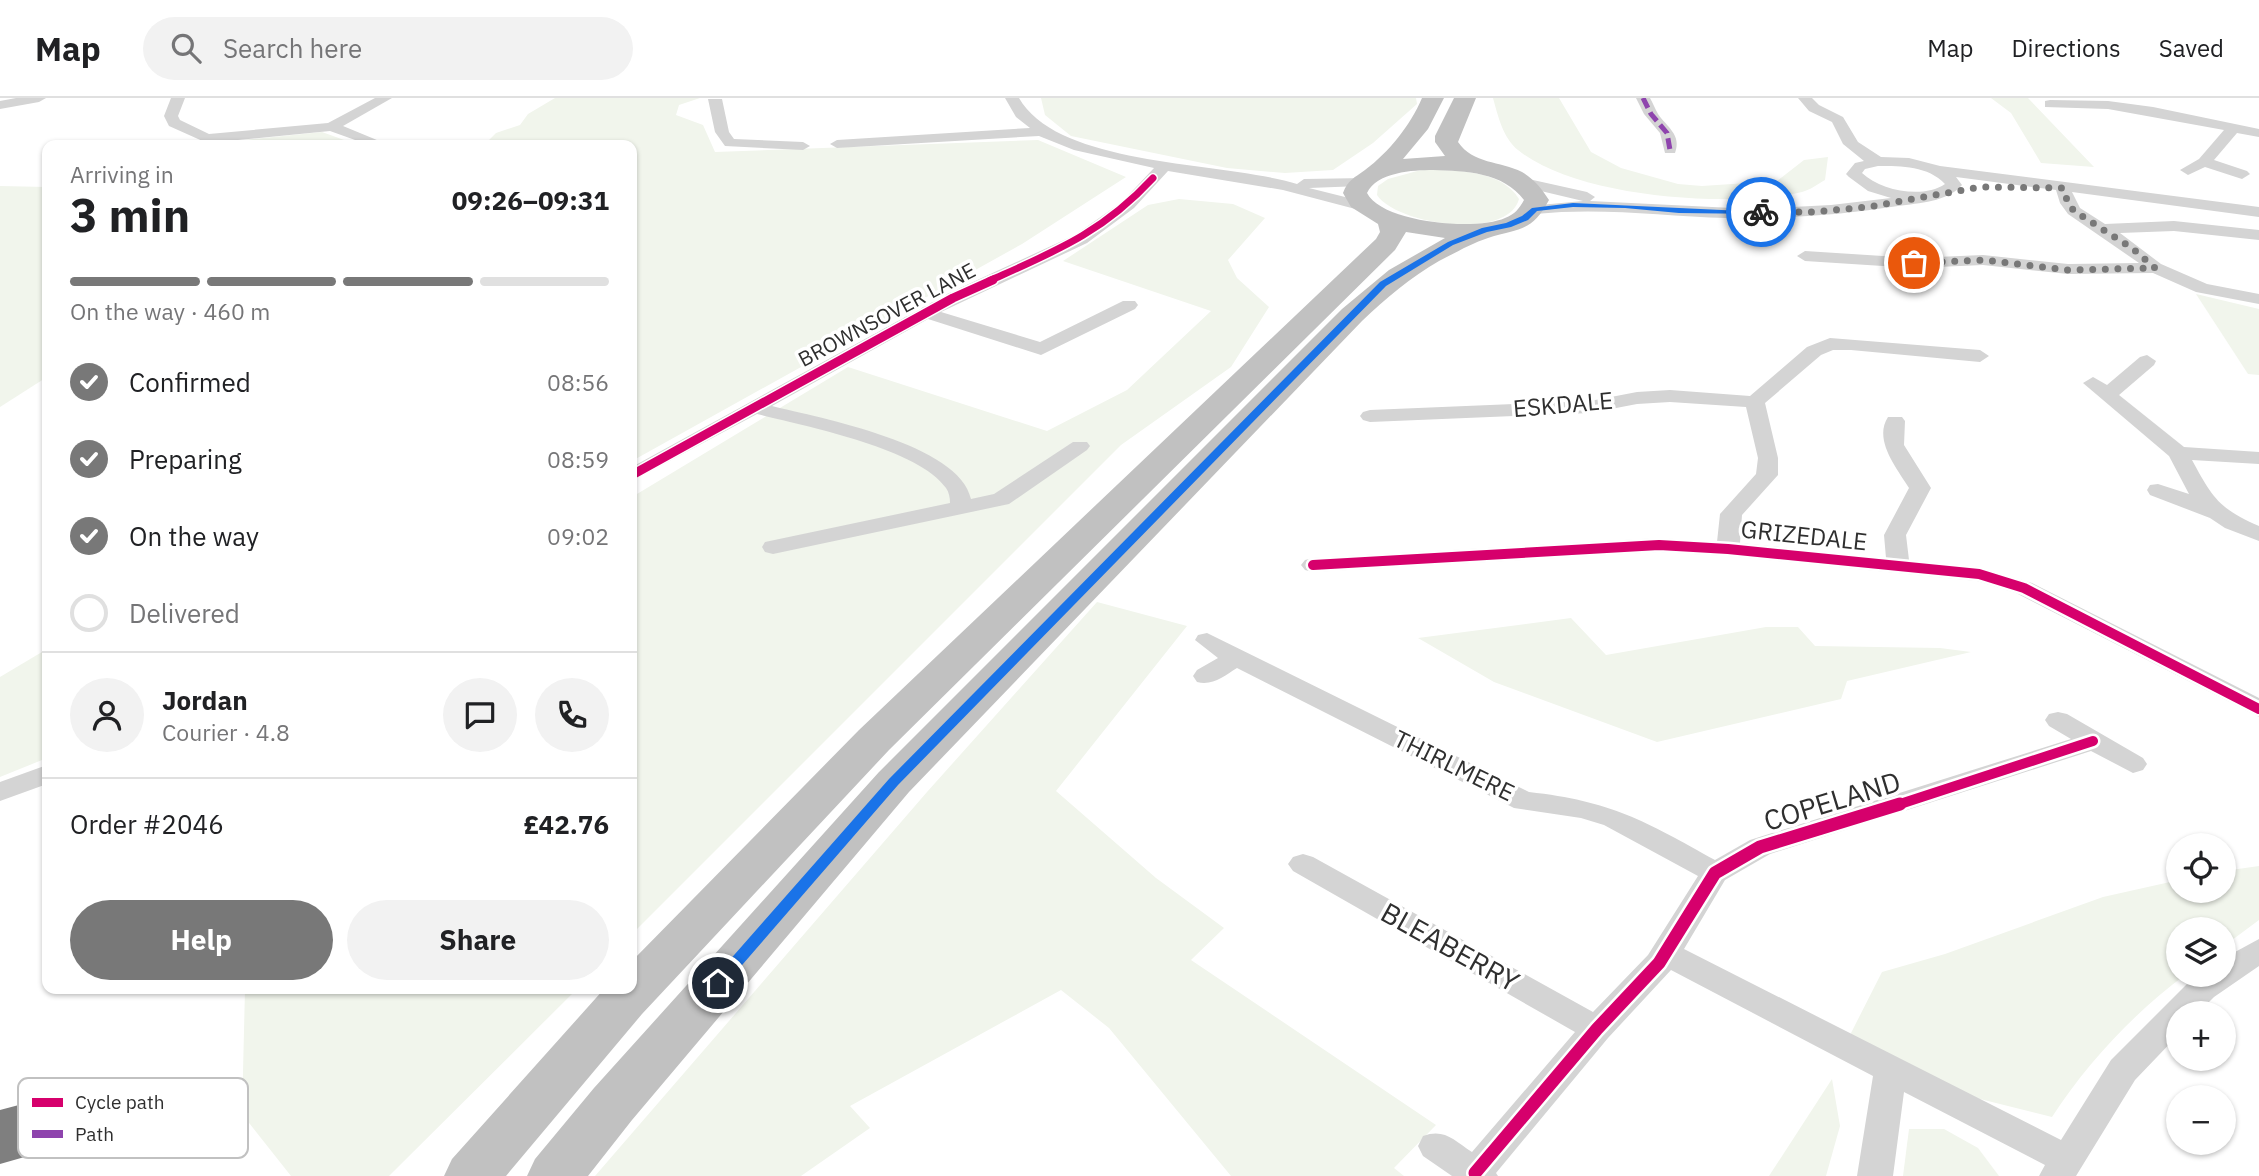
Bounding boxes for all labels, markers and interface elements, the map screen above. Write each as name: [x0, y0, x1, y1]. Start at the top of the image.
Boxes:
search box: [143, 17, 633, 80]
text: Map: [35, 27, 101, 70]
icon: search: [167, 29, 205, 67]
text: Search here: [223, 31, 362, 65]
text: Map: [1927, 32, 1973, 64]
text: Directions: [2011, 32, 2121, 64]
text: Saved: [2159, 32, 2224, 64]
text: Arriving in: [70, 159, 174, 189]
courier: [1726, 177, 1796, 247]
text: 09:26–09:31: [452, 183, 609, 217]
text: 3 min: [70, 185, 190, 245]
icon: bike: [1742, 193, 1780, 231]
pin: [1884, 233, 1944, 293]
icon: bag: [1895, 244, 1933, 282]
street label: BROWNSOVER LANE: [793, 255, 980, 373]
text: On the way · 460 m: [70, 296, 270, 326]
icon: check: [70, 363, 108, 401]
text: Confirmed: [129, 365, 251, 399]
text: 08:56: [547, 367, 609, 397]
street label: ESKDALE: [1512, 384, 1614, 424]
icon: check: [70, 440, 108, 478]
text: Preparing: [129, 442, 242, 476]
text: 08:59: [547, 444, 609, 474]
street label: GRIZEDALE: [1739, 512, 1869, 558]
icon: check: [70, 517, 108, 555]
text: On the way: [129, 519, 259, 553]
text: 09:02: [547, 521, 609, 551]
text: Delivered: [129, 596, 240, 630]
button: person: [70, 678, 144, 752]
button: chat: [443, 678, 517, 752]
button: phone: [535, 678, 609, 752]
text: Jordan: [162, 683, 248, 717]
text: Courier · 4.8: [162, 717, 290, 747]
street label: THIRLMERE: [1389, 722, 1520, 808]
street label: COPELAND: [1759, 762, 1905, 839]
text: Order #2046: [70, 807, 224, 841]
text: £42.76: [523, 807, 609, 841]
map controls: [2166, 833, 2236, 1155]
button: locate: [2166, 833, 2236, 903]
street label: BLEABERRY: [1375, 893, 1526, 1000]
button: Help: [70, 900, 333, 980]
button: Share: [347, 900, 609, 980]
button: layers: [2166, 917, 2236, 987]
pin: [688, 953, 748, 1013]
icon: home: [699, 964, 737, 1002]
button: +: [2166, 1001, 2236, 1071]
legend: [18, 1078, 248, 1158]
button: −: [2166, 1085, 2236, 1155]
text: Cycle path: [75, 1090, 164, 1114]
text: Path: [75, 1122, 114, 1146]

